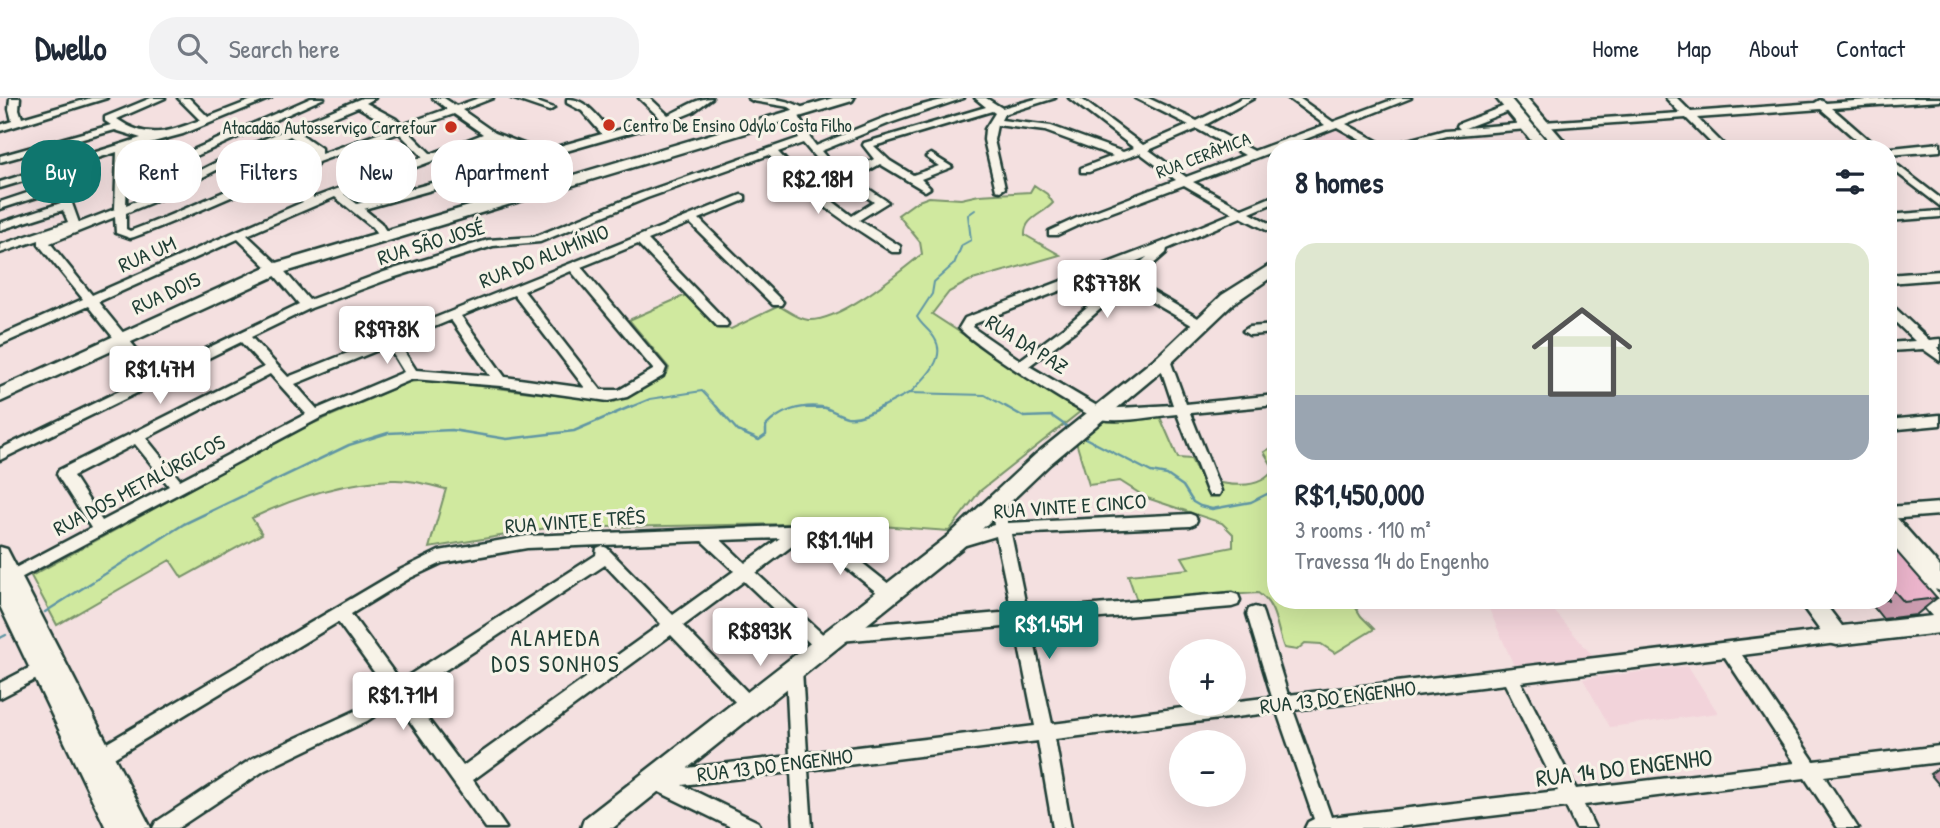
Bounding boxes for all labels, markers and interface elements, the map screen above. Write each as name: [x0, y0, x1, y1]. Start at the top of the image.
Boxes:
search box: [149, 17, 639, 80]
text: Dwello: [35, 26, 107, 70]
icon: search: [173, 29, 211, 67]
text: Search here: [229, 31, 340, 66]
text: Home: [1592, 32, 1639, 64]
text: Map: [1677, 32, 1711, 64]
text: About: [1749, 32, 1798, 64]
text: Contact: [1836, 32, 1905, 64]
place label: Centro De Ensino Odylo Costa Filho: [623, 113, 852, 138]
place label: Atacadão Autosserviço Carrefour: [223, 115, 437, 140]
marker: Centro De Ensino Odylo Costa Filho: [601, 117, 617, 133]
marker: Atacadão Autosserviço Carrefour: [443, 119, 459, 135]
street label: RUA CERÂMICA: [1152, 125, 1254, 184]
chip: Buy: [21, 140, 101, 203]
chip: Rent: [115, 140, 202, 203]
chip: Filters: [216, 140, 322, 203]
chip: New: [336, 140, 417, 203]
chip: Apartment: [431, 140, 573, 203]
pin: R$2.18M: [753, 156, 883, 216]
text: 8 homes: [1295, 162, 1383, 202]
text: R$2.18M: [783, 163, 853, 194]
icon: filters: [1831, 163, 1869, 201]
street label: RUA SÃO JOSÉ: [374, 212, 488, 272]
street label: RUA DO ALUMÍNIO: [475, 217, 613, 295]
street label: RUA UM: [114, 229, 180, 279]
pin: R$778K: [1050, 260, 1164, 320]
street label: RUA DOIS: [127, 264, 205, 321]
text: R$778K: [1074, 267, 1140, 298]
icon: home: [1519, 289, 1645, 415]
pin: R$978K: [330, 306, 444, 366]
street label: RUA DA PAZ: [980, 307, 1074, 381]
text: R$978K: [355, 313, 419, 344]
pin: R$1.47M: [95, 346, 225, 406]
text: R$1.47M: [125, 353, 195, 384]
street label: RUA DOS METALÚRGICOS: [48, 427, 230, 543]
text: R$1,450,000: [1295, 474, 1425, 514]
street label: RUA VINTE E CINCO: [993, 486, 1147, 526]
street label: RUA VINTE E TRÊS: [504, 502, 646, 540]
text: 3 rooms · 110 m²: [1295, 514, 1431, 545]
pin: R$1.14M: [775, 518, 905, 577]
text: R$1.14M: [807, 524, 873, 555]
text: Travessa 14 do Engenho: [1295, 545, 1489, 576]
pin: R$1.45M: [984, 602, 1114, 661]
pin: R$893K: [703, 608, 817, 668]
text: R$1.45M: [1015, 608, 1083, 639]
text: R$893K: [729, 615, 791, 646]
district label: ALAMEDA DOS SONHOS: [491, 622, 621, 679]
map controls: [1169, 639, 1246, 807]
button: +: [1169, 639, 1246, 716]
pin: R$1.71M: [338, 672, 468, 732]
street label: RUA 13 DO ENGENHO: [1258, 673, 1418, 721]
text: R$1.71M: [369, 679, 437, 710]
button: −: [1169, 730, 1246, 807]
street label: RUA 14 DO ENGENHO: [1534, 740, 1714, 794]
street label: RUA 13 DO ENGENHO: [695, 741, 855, 789]

